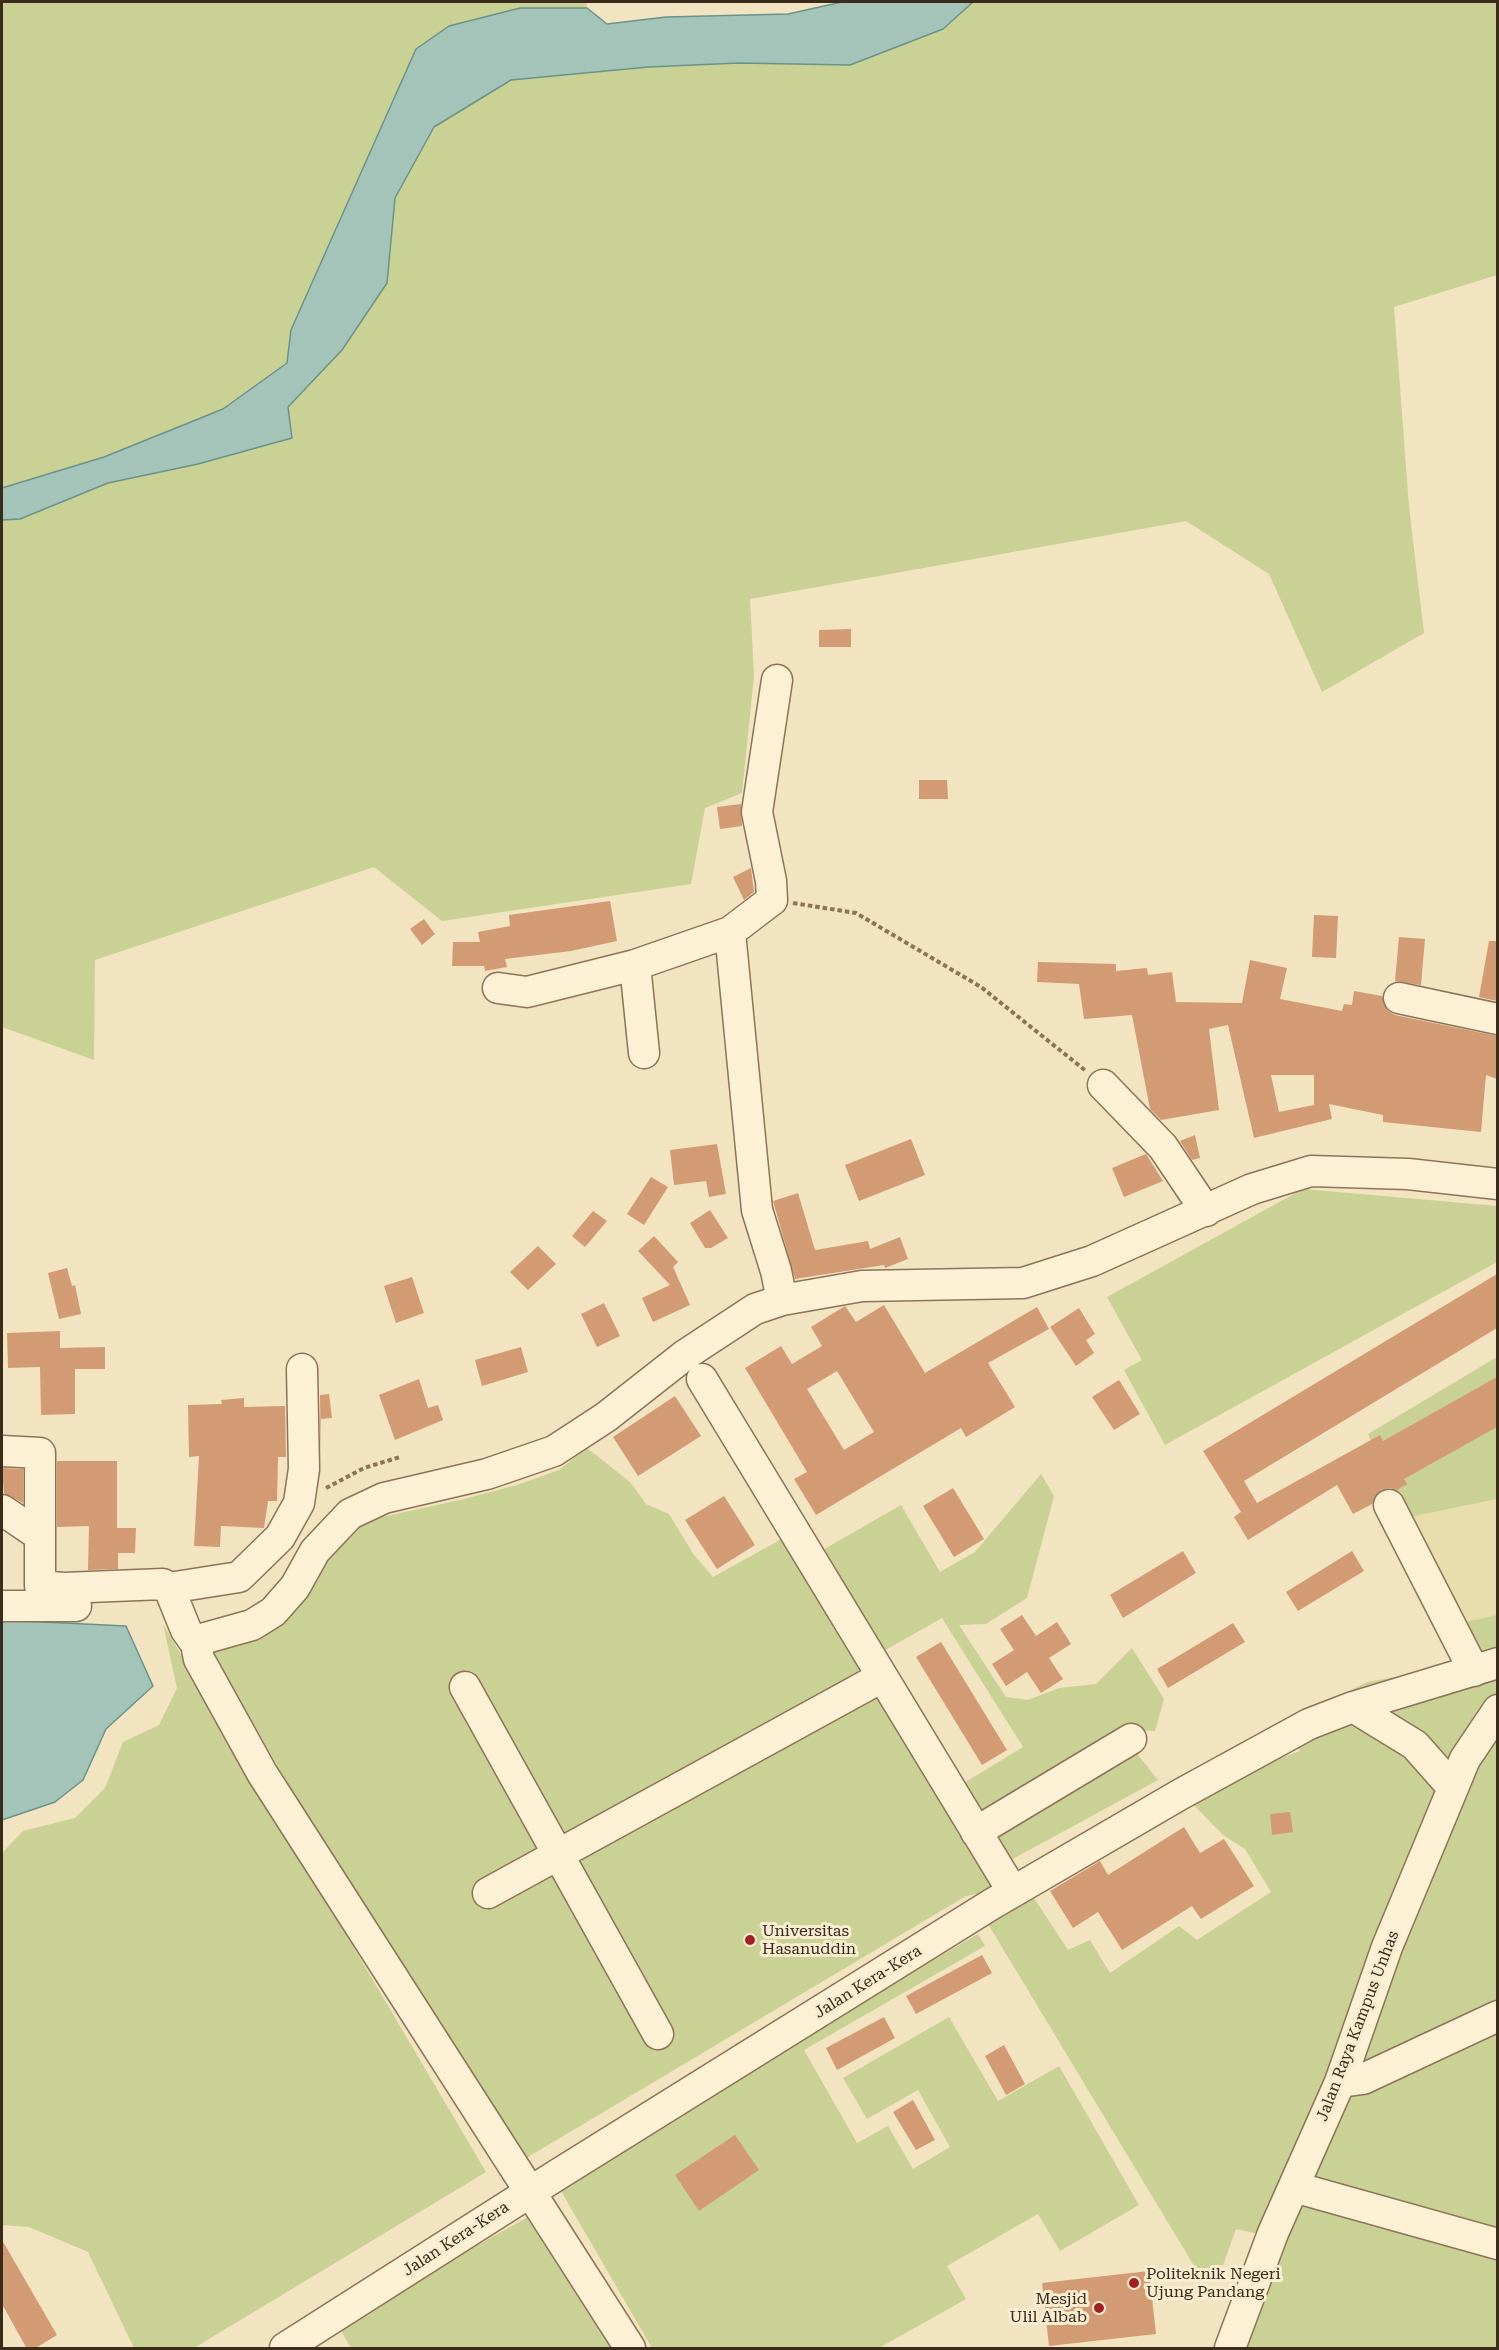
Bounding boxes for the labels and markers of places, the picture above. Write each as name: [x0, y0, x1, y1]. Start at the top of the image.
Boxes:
place label: Universitas Hasanuddin: [762, 1921, 856, 1959]
marker: Universitas Hasanuddin: [743, 1933, 757, 1947]
place label: Politeknik Negeri Ujung Pandang: [1146, 2264, 1280, 2302]
marker: Politeknik Negeri Ujung Pandang: [1127, 2276, 1141, 2290]
place label: Mesjid Ulil Albab: [1010, 2289, 1087, 2327]
marker: Mesjid Ulil Albab: [1092, 2301, 1106, 2315]

